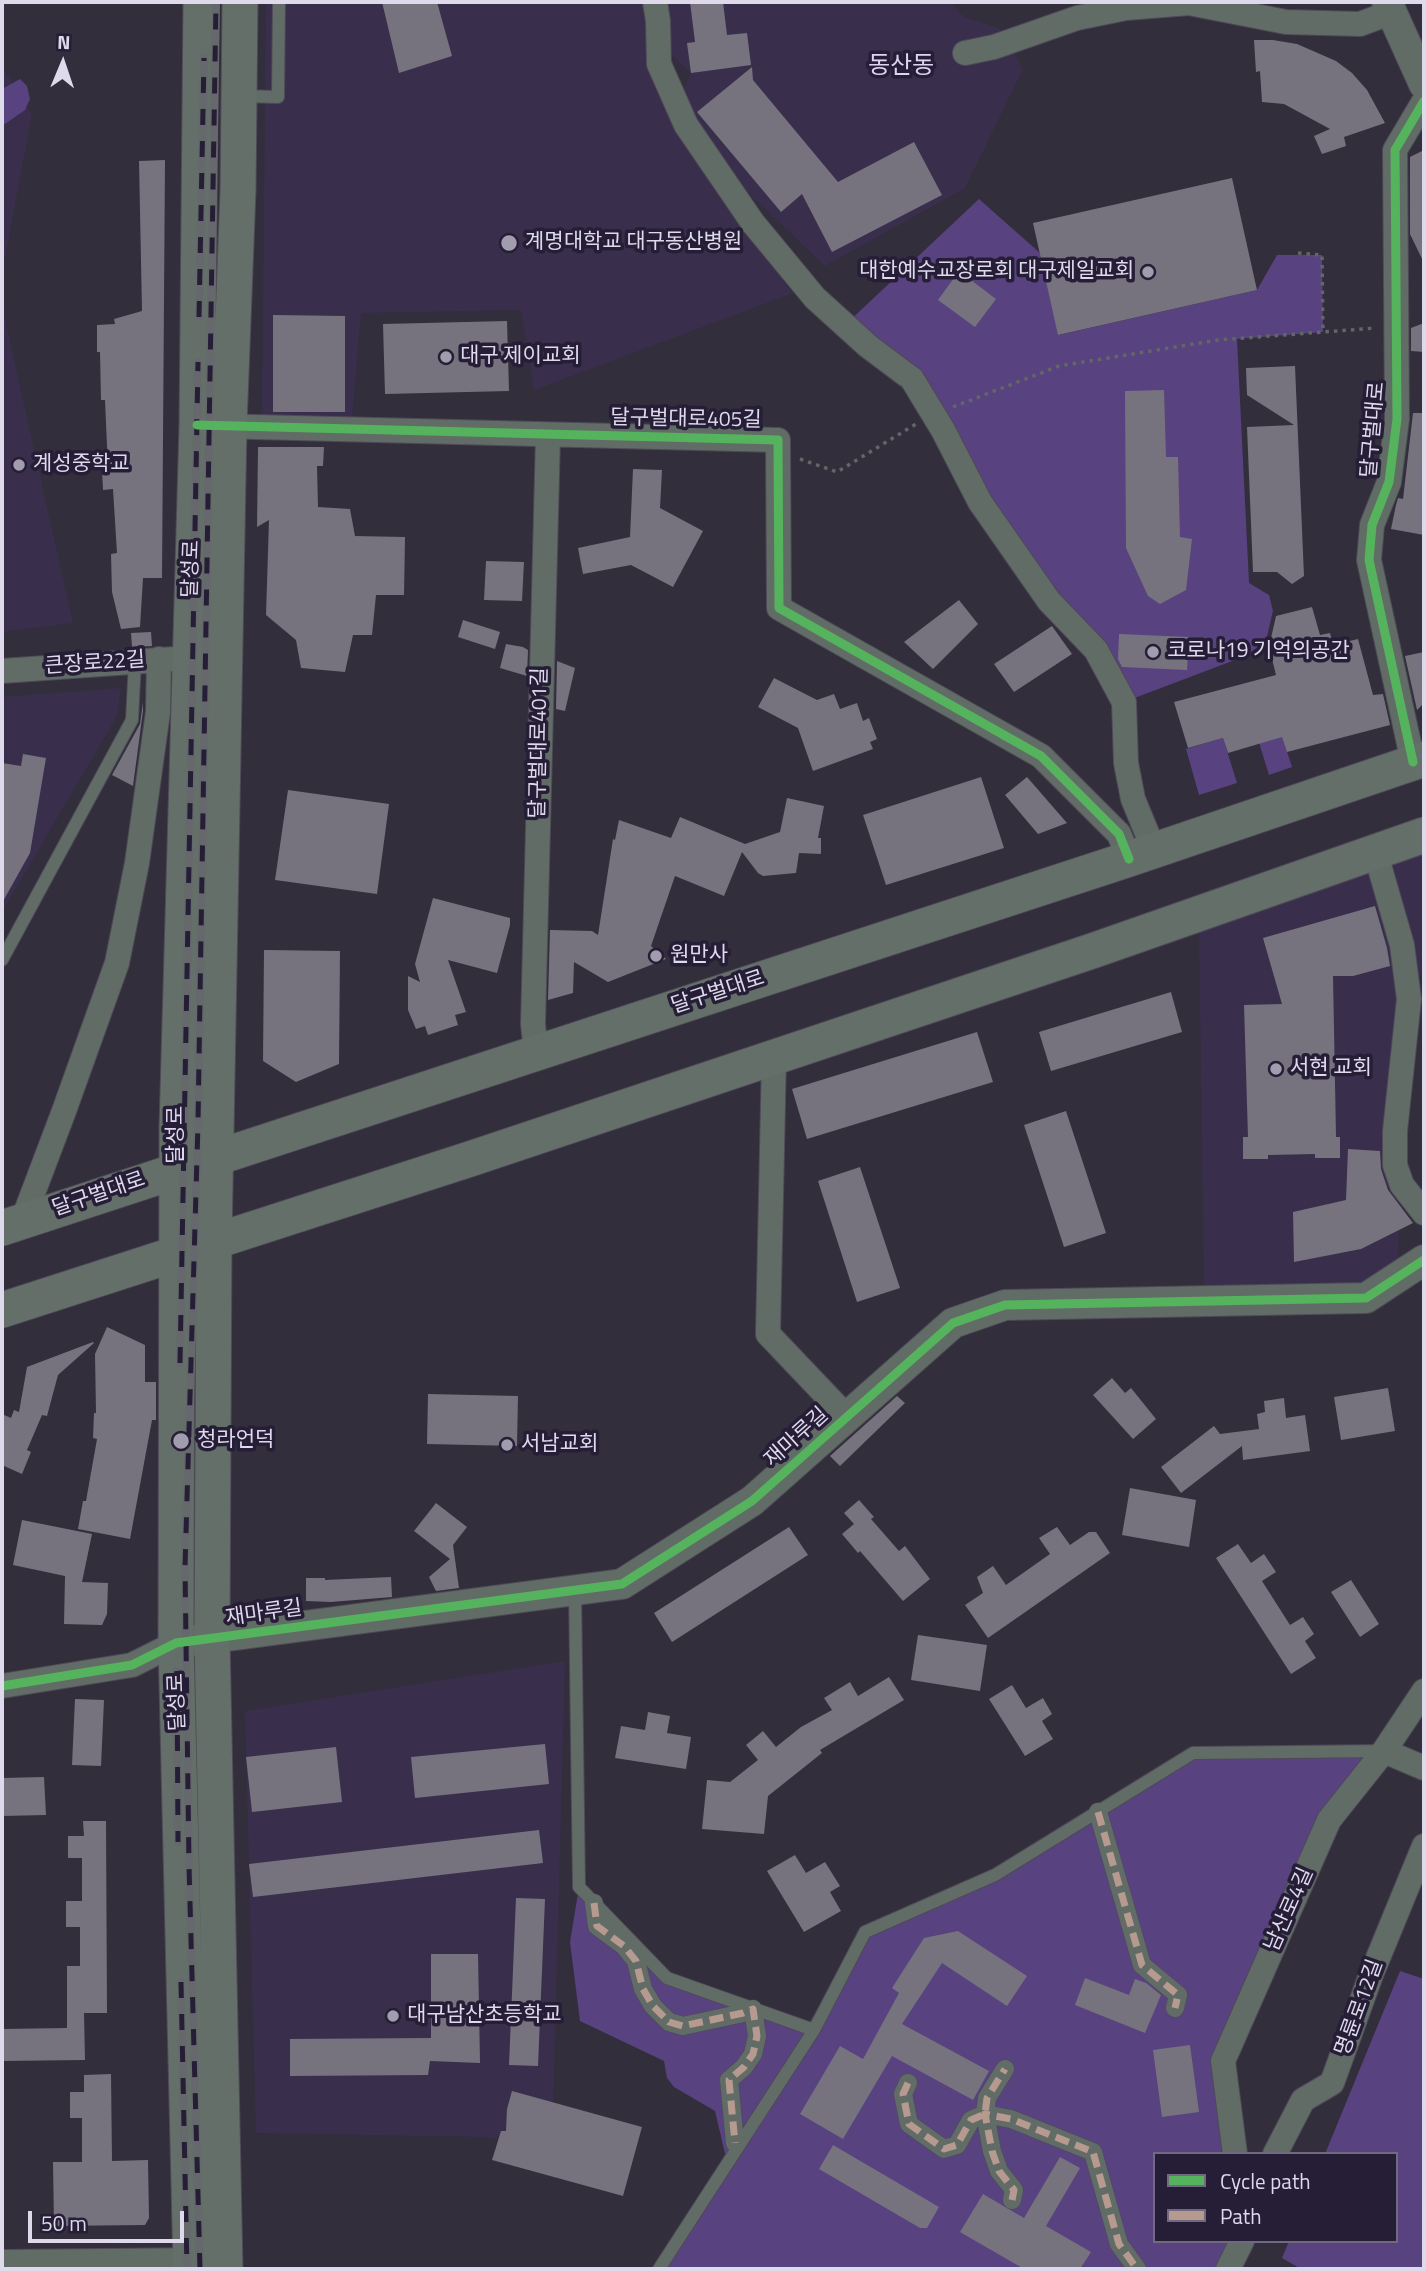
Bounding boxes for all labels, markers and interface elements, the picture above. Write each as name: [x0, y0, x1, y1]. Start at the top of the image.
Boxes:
text: N: [57, 27, 71, 56]
north arrow: [28, 28, 98, 98]
district label: 동산동: [868, 53, 934, 81]
place label: 계명대학교 대구동산병원: [525, 230, 742, 256]
marker: 계명대학교 대구동산병원: [499, 233, 519, 253]
place label: 대한예수교장로회 대구제일교회: [859, 259, 1134, 285]
marker: 대한예수교장로회 대구제일교회: [1140, 264, 1156, 280]
place label: 대구 제이교회: [460, 344, 581, 370]
marker: 대구 제이교회: [438, 349, 454, 365]
street label: 달구벌대로: [1357, 381, 1391, 479]
street label: 달구벌대로405길: [610, 406, 762, 434]
place label: 계성중학교: [33, 452, 130, 478]
marker: 계성중학교: [11, 457, 27, 473]
street label: 달성로: [178, 540, 206, 598]
place label: 코로나19 기억의공간: [1167, 639, 1350, 665]
marker: 코로나19 기억의공간: [1145, 644, 1161, 660]
street label: 큰장로22길: [44, 648, 146, 680]
street label: 달구벌대로401길: [526, 667, 554, 819]
place label: 원만사: [670, 943, 728, 969]
marker: 원만사: [648, 948, 664, 964]
street label: 달구벌대로: [668, 966, 768, 1020]
place label: 서현 교회: [1290, 1056, 1372, 1082]
marker: 서현 교회: [1268, 1061, 1284, 1077]
street label: 달성로: [164, 1106, 190, 1164]
street label: 달구벌대로: [49, 1167, 149, 1223]
street label: 재마루길: [760, 1403, 834, 1473]
place label: 청라언덕: [197, 1428, 274, 1454]
marker: 청라언덕: [171, 1431, 191, 1451]
place label: 서남교회: [521, 1432, 598, 1458]
marker: 서남교회: [499, 1437, 515, 1453]
street label: 재마루길: [224, 1596, 304, 1632]
street label: 달성로: [164, 1673, 192, 1731]
street label: 남산로4길: [1260, 1864, 1320, 1956]
street label: 명륜로12길: [1331, 1956, 1389, 2060]
place label: 대구남산초등학교: [407, 2003, 562, 2029]
marker: 대구남산초등학교: [385, 2008, 401, 2024]
legend: [1153, 2152, 1398, 2243]
text: Cycle path: [1220, 2165, 1311, 2197]
scale bar: [32, 2198, 187, 2242]
text: Path: [1220, 2200, 1262, 2232]
text: 50 m: [41, 2207, 87, 2239]

